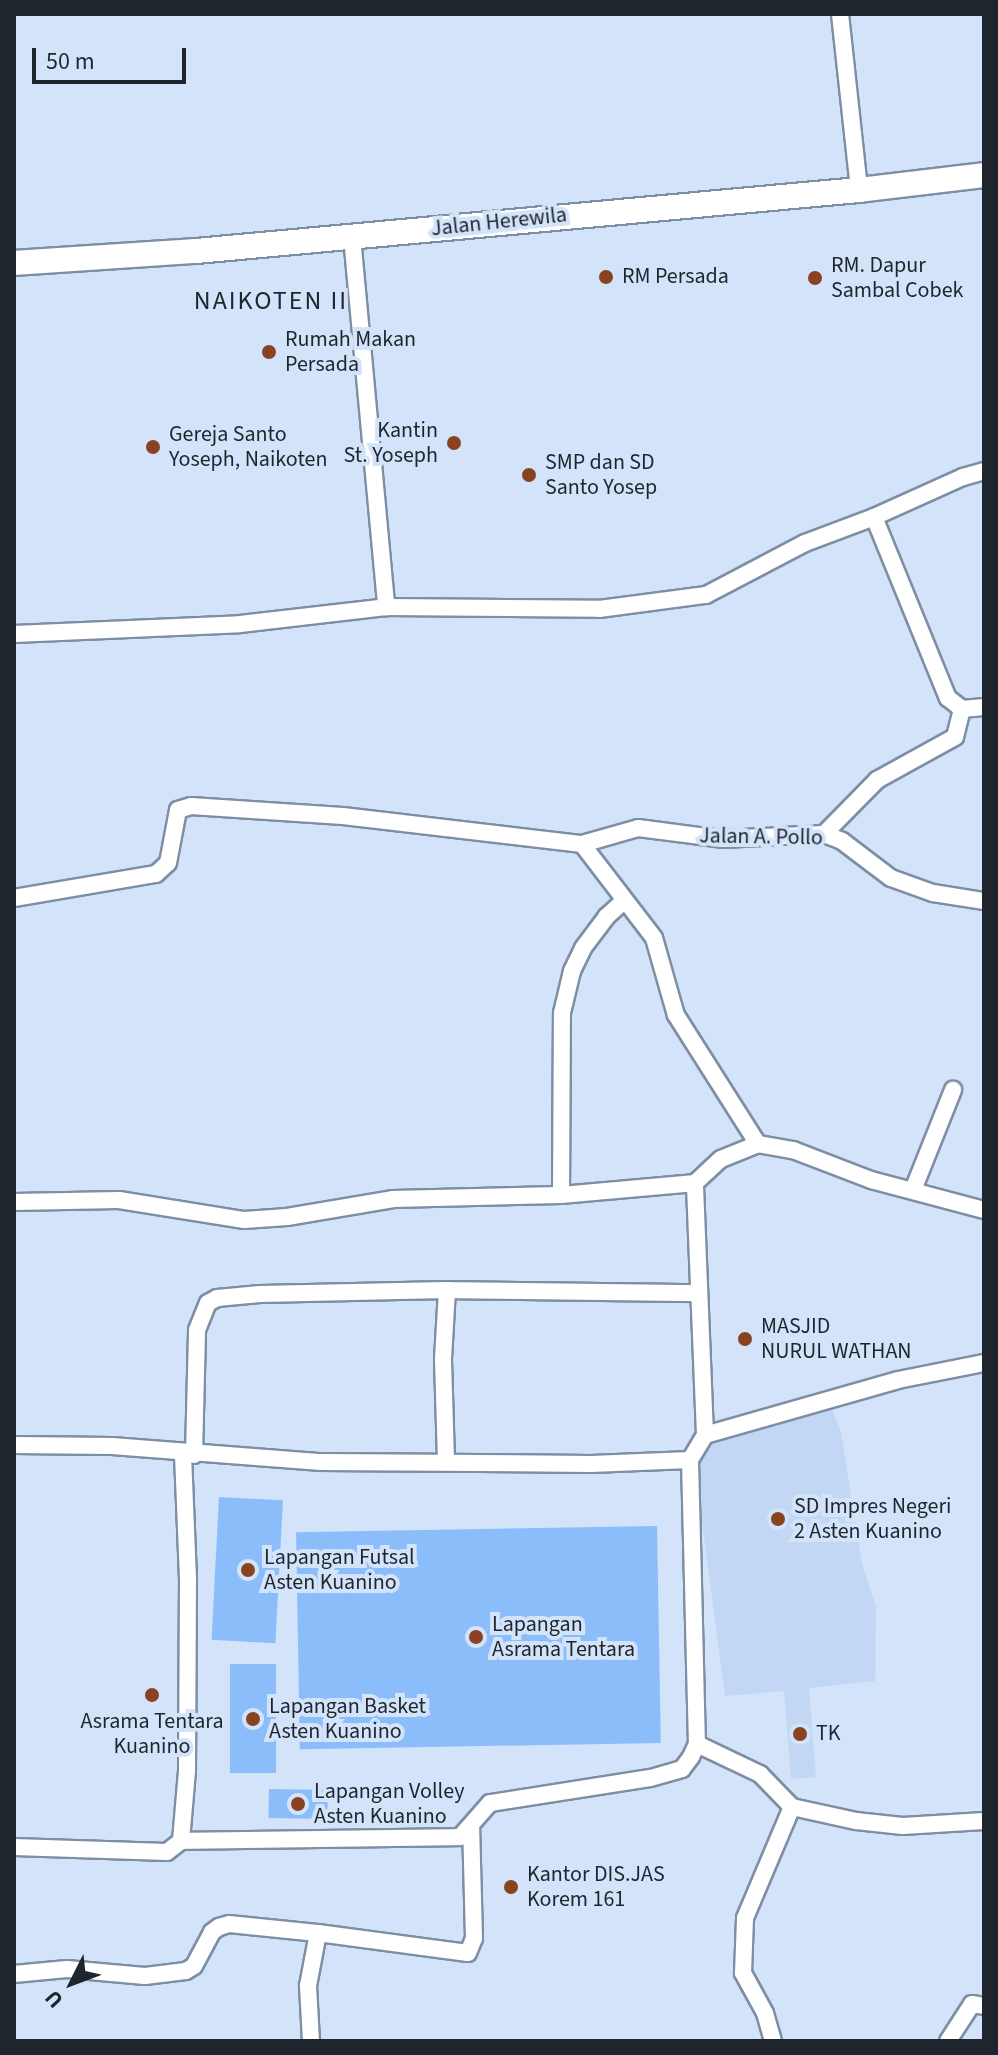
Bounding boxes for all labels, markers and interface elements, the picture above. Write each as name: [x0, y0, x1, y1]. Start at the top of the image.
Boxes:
scale bar: [36, 32, 190, 82]
text: 50 m: [46, 44, 95, 79]
street label: Jalan Herewila: [430, 202, 568, 242]
place label: RM. Dapur Sambal Cobek: [831, 252, 963, 304]
place label: RM Persada: [622, 264, 729, 290]
marker: RM Persada: [597, 268, 615, 286]
marker: RM. Dapur Sambal Cobek: [806, 269, 824, 287]
district label: NAIKOTEN II: [194, 285, 348, 317]
place label: Rumah Makan Persada: [285, 326, 416, 378]
marker: Rumah Makan Persada: [260, 343, 278, 361]
place label: Kantin St. Yoseph: [344, 417, 438, 468]
place label: Gereja Santo Yoseph, Naikoten: [169, 421, 327, 472]
marker: Kantin St. Yoseph: [445, 434, 463, 452]
marker: Gereja Santo Yoseph, Naikoten: [144, 438, 162, 456]
place label: SMP dan SD Santo Yosep: [545, 449, 657, 500]
marker: SMP dan SD Santo Yosep: [520, 466, 538, 484]
street label: Jalan A. Pollo: [699, 823, 823, 851]
place label: MASJID NURUL WATHAN: [761, 1313, 912, 1364]
marker: MASJID NURUL WATHAN: [736, 1330, 754, 1348]
place label: SD Impres Negeri 2 Asten Kuanino: [794, 1493, 952, 1544]
marker: SD Impres Negeri 2 Asten Kuanino: [769, 1510, 787, 1528]
place label: Lapangan Futsal Asten Kuanino: [264, 1544, 415, 1596]
marker: Lapangan Futsal Asten Kuanino: [239, 1561, 257, 1579]
place label: Lapangan Asrama Tentara: [492, 1611, 635, 1662]
marker: Lapangan Asrama Tentara: [467, 1628, 485, 1646]
marker: Asrama Tentara Kuanino: [143, 1686, 161, 1704]
place label: Lapangan Basket Asten Kuanino: [269, 1693, 426, 1744]
place label: Asrama Tentara Kuanino: [80, 1708, 224, 1760]
marker: Lapangan Basket Asten Kuanino: [244, 1710, 262, 1728]
place label: TK: [816, 1721, 841, 1747]
marker: TK: [791, 1725, 809, 1743]
place label: Lapangan Volley Asten Kuanino: [314, 1778, 465, 1830]
marker: Lapangan Volley Asten Kuanino: [289, 1795, 307, 1813]
place label: Kantor DIS.JAS Korem 161: [527, 1861, 665, 1912]
marker: Kantor DIS.JAS Korem 161: [502, 1878, 520, 1896]
north arrow: [32, 1943, 112, 2023]
text: U: [37, 1983, 71, 2015]

